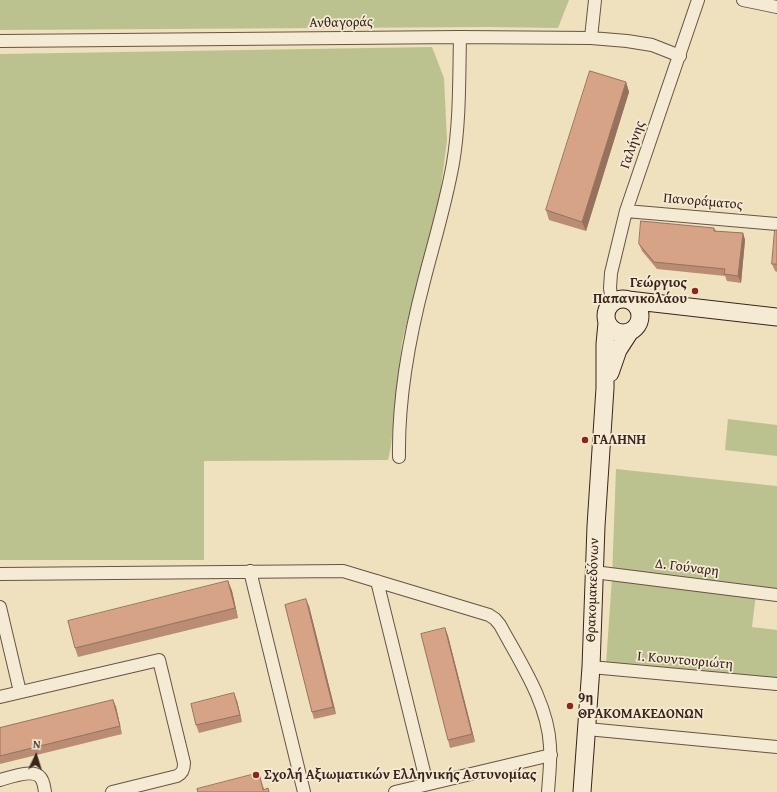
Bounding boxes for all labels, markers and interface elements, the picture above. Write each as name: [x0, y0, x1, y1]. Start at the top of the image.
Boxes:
street label: Ανθαγοράς: [309, 14, 373, 32]
street label: Γαλήνης: [617, 119, 649, 171]
street label: Πανοράματος: [663, 190, 743, 214]
place label: Γεώργιος Παπανικολάου: [593, 275, 687, 308]
marker: Γεώργιος Παπανικολάου: [690, 286, 700, 296]
place label: ΓΑΛΗΝΗ: [593, 432, 646, 448]
marker: ΓΑΛΗΝΗ: [580, 435, 590, 445]
street label: Θρακομακεδόνων: [583, 537, 603, 643]
street label: Δ. Γούναρη: [654, 556, 720, 580]
street label: Ι. Κουντουριώτη: [636, 648, 734, 674]
place label: 9η ΘΡΑΚΟΜΑΚΕΔΟΝΩΝ: [578, 690, 703, 722]
marker: 9η ΘΡΑΚΟΜΑΚΕΔΟΝΩΝ: [565, 701, 575, 711]
north arrow: [16, 736, 56, 776]
text: N: [33, 736, 41, 752]
place label: Σχολή Αξιωματικών Ελληνικής Αστυνομίας: [264, 767, 536, 783]
marker: Σχολή Αξιωματικών Ελληνικής Αστυνομίας: [251, 770, 261, 780]

